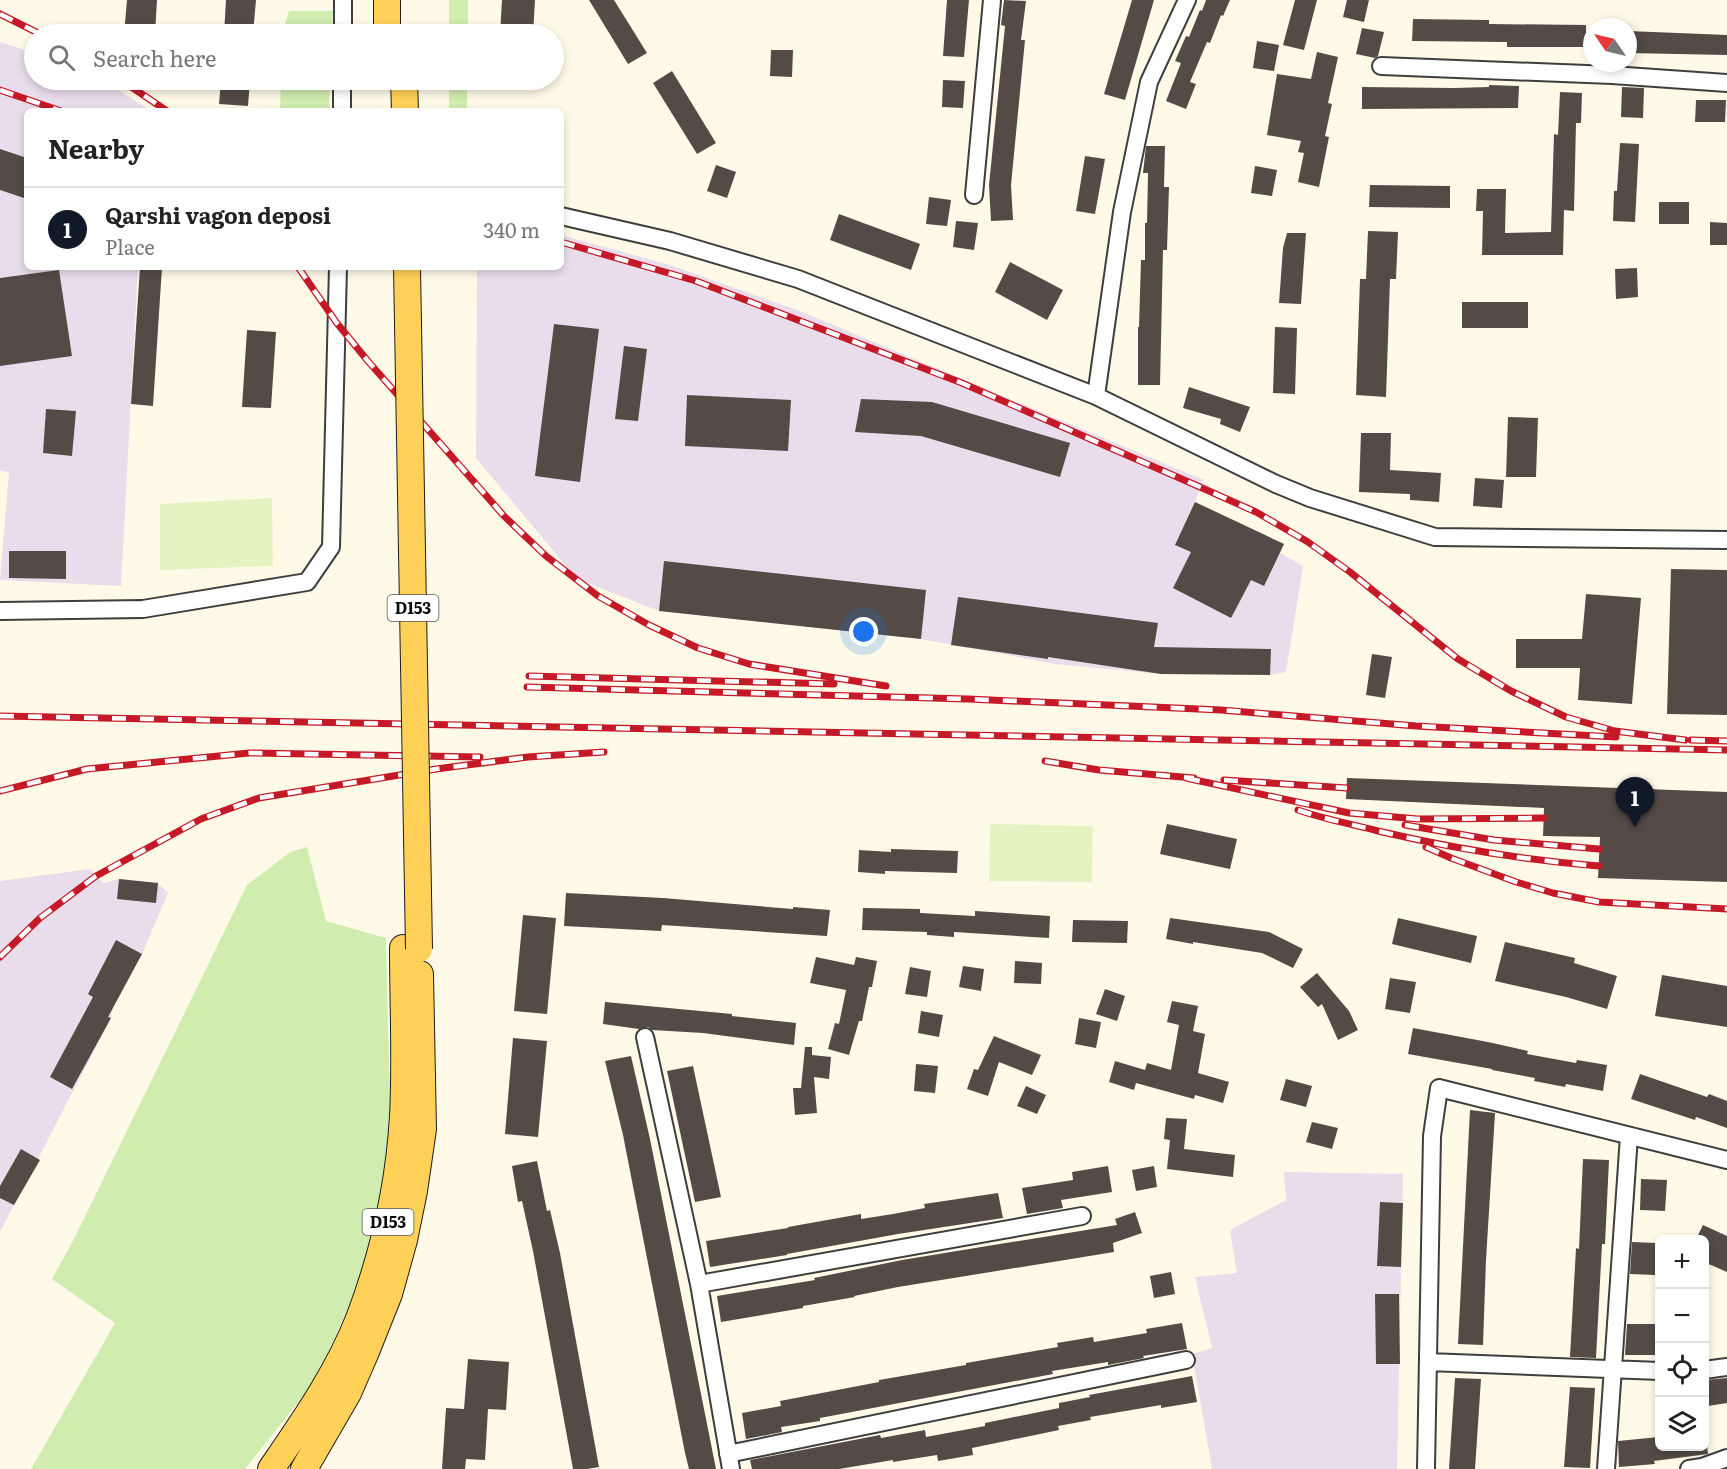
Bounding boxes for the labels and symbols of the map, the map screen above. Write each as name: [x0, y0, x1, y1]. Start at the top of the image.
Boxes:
north arrow: [1583, 18, 1637, 72]
road number: D153: [388, 595, 438, 621]
your location: [849, 617, 878, 646]
pin: 1: [1616, 778, 1654, 827]
road number: D153: [362, 1209, 414, 1235]

